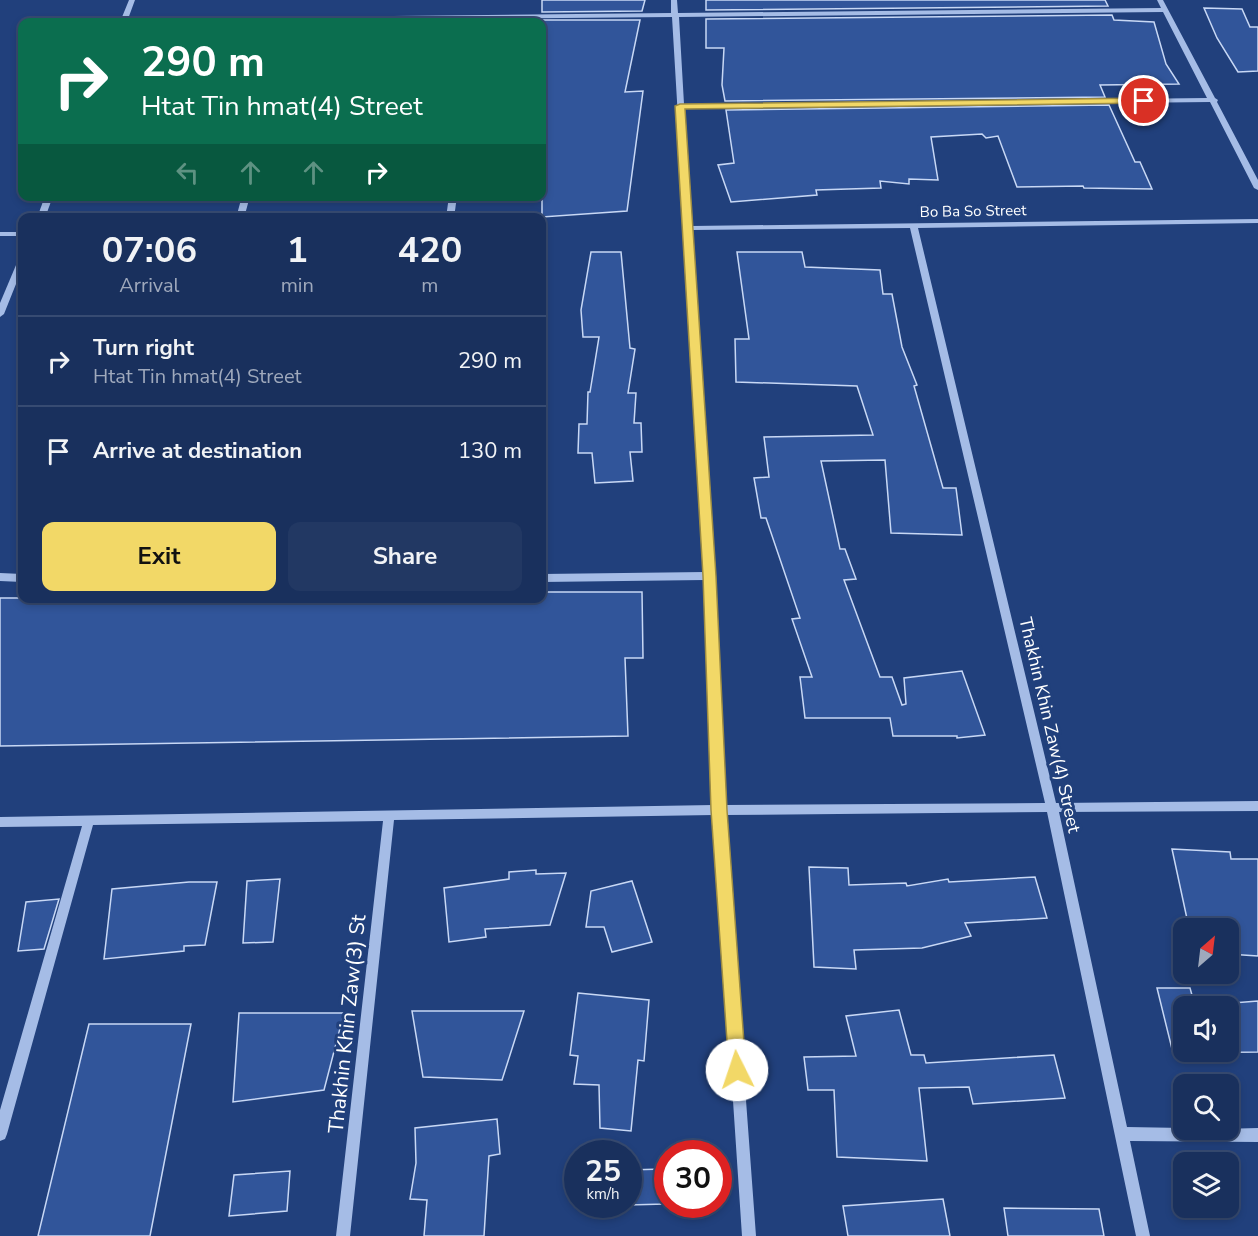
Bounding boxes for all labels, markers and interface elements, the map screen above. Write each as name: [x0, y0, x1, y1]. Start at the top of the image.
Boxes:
text: 290 m: [141, 34, 265, 91]
icon: right: [42, 42, 120, 120]
pin: [1118, 75, 1169, 126]
icon: arrive: [1127, 84, 1160, 117]
text: Htat Tin hmat(4) Street: [141, 88, 423, 125]
icon: left: [171, 156, 204, 189]
icon: ahead: [234, 156, 267, 189]
icon: ahead: [297, 156, 330, 189]
icon: right: [360, 156, 393, 189]
street label: Bo Ba So Street: [920, 200, 1027, 222]
text: 07:06: [102, 226, 197, 275]
text: 1: [286, 226, 308, 275]
text: 420: [397, 226, 462, 275]
text: Arrival: [119, 272, 179, 299]
text: min: [281, 272, 314, 299]
text: m: [421, 272, 438, 299]
text: Turn right: [93, 333, 194, 363]
icon: right: [42, 345, 75, 378]
text: 290 m: [458, 346, 522, 376]
text: Htat Tin hmat(4) Street: [93, 363, 302, 390]
icon: arrive: [42, 435, 75, 468]
text: Arrive at destination: [93, 436, 302, 466]
text: 130 m: [458, 436, 522, 466]
button: Exit: [42, 522, 276, 591]
button: Share: [288, 522, 522, 591]
street label: Thakhin Khin Zaw(4) Street: [1014, 615, 1087, 836]
street label: Thakhin Khin Zaw(3) St: [322, 913, 372, 1135]
north arrow: [1173, 918, 1239, 984]
map controls: [1173, 918, 1239, 1218]
button: sound: [1173, 996, 1239, 1062]
position arrow: [705, 1038, 769, 1102]
button: search: [1173, 1074, 1239, 1140]
speed limit sign: 30: [654, 1140, 732, 1218]
text: 25: [585, 1151, 621, 1192]
button: layers: [1173, 1152, 1239, 1218]
text: km/h: [586, 1184, 620, 1204]

